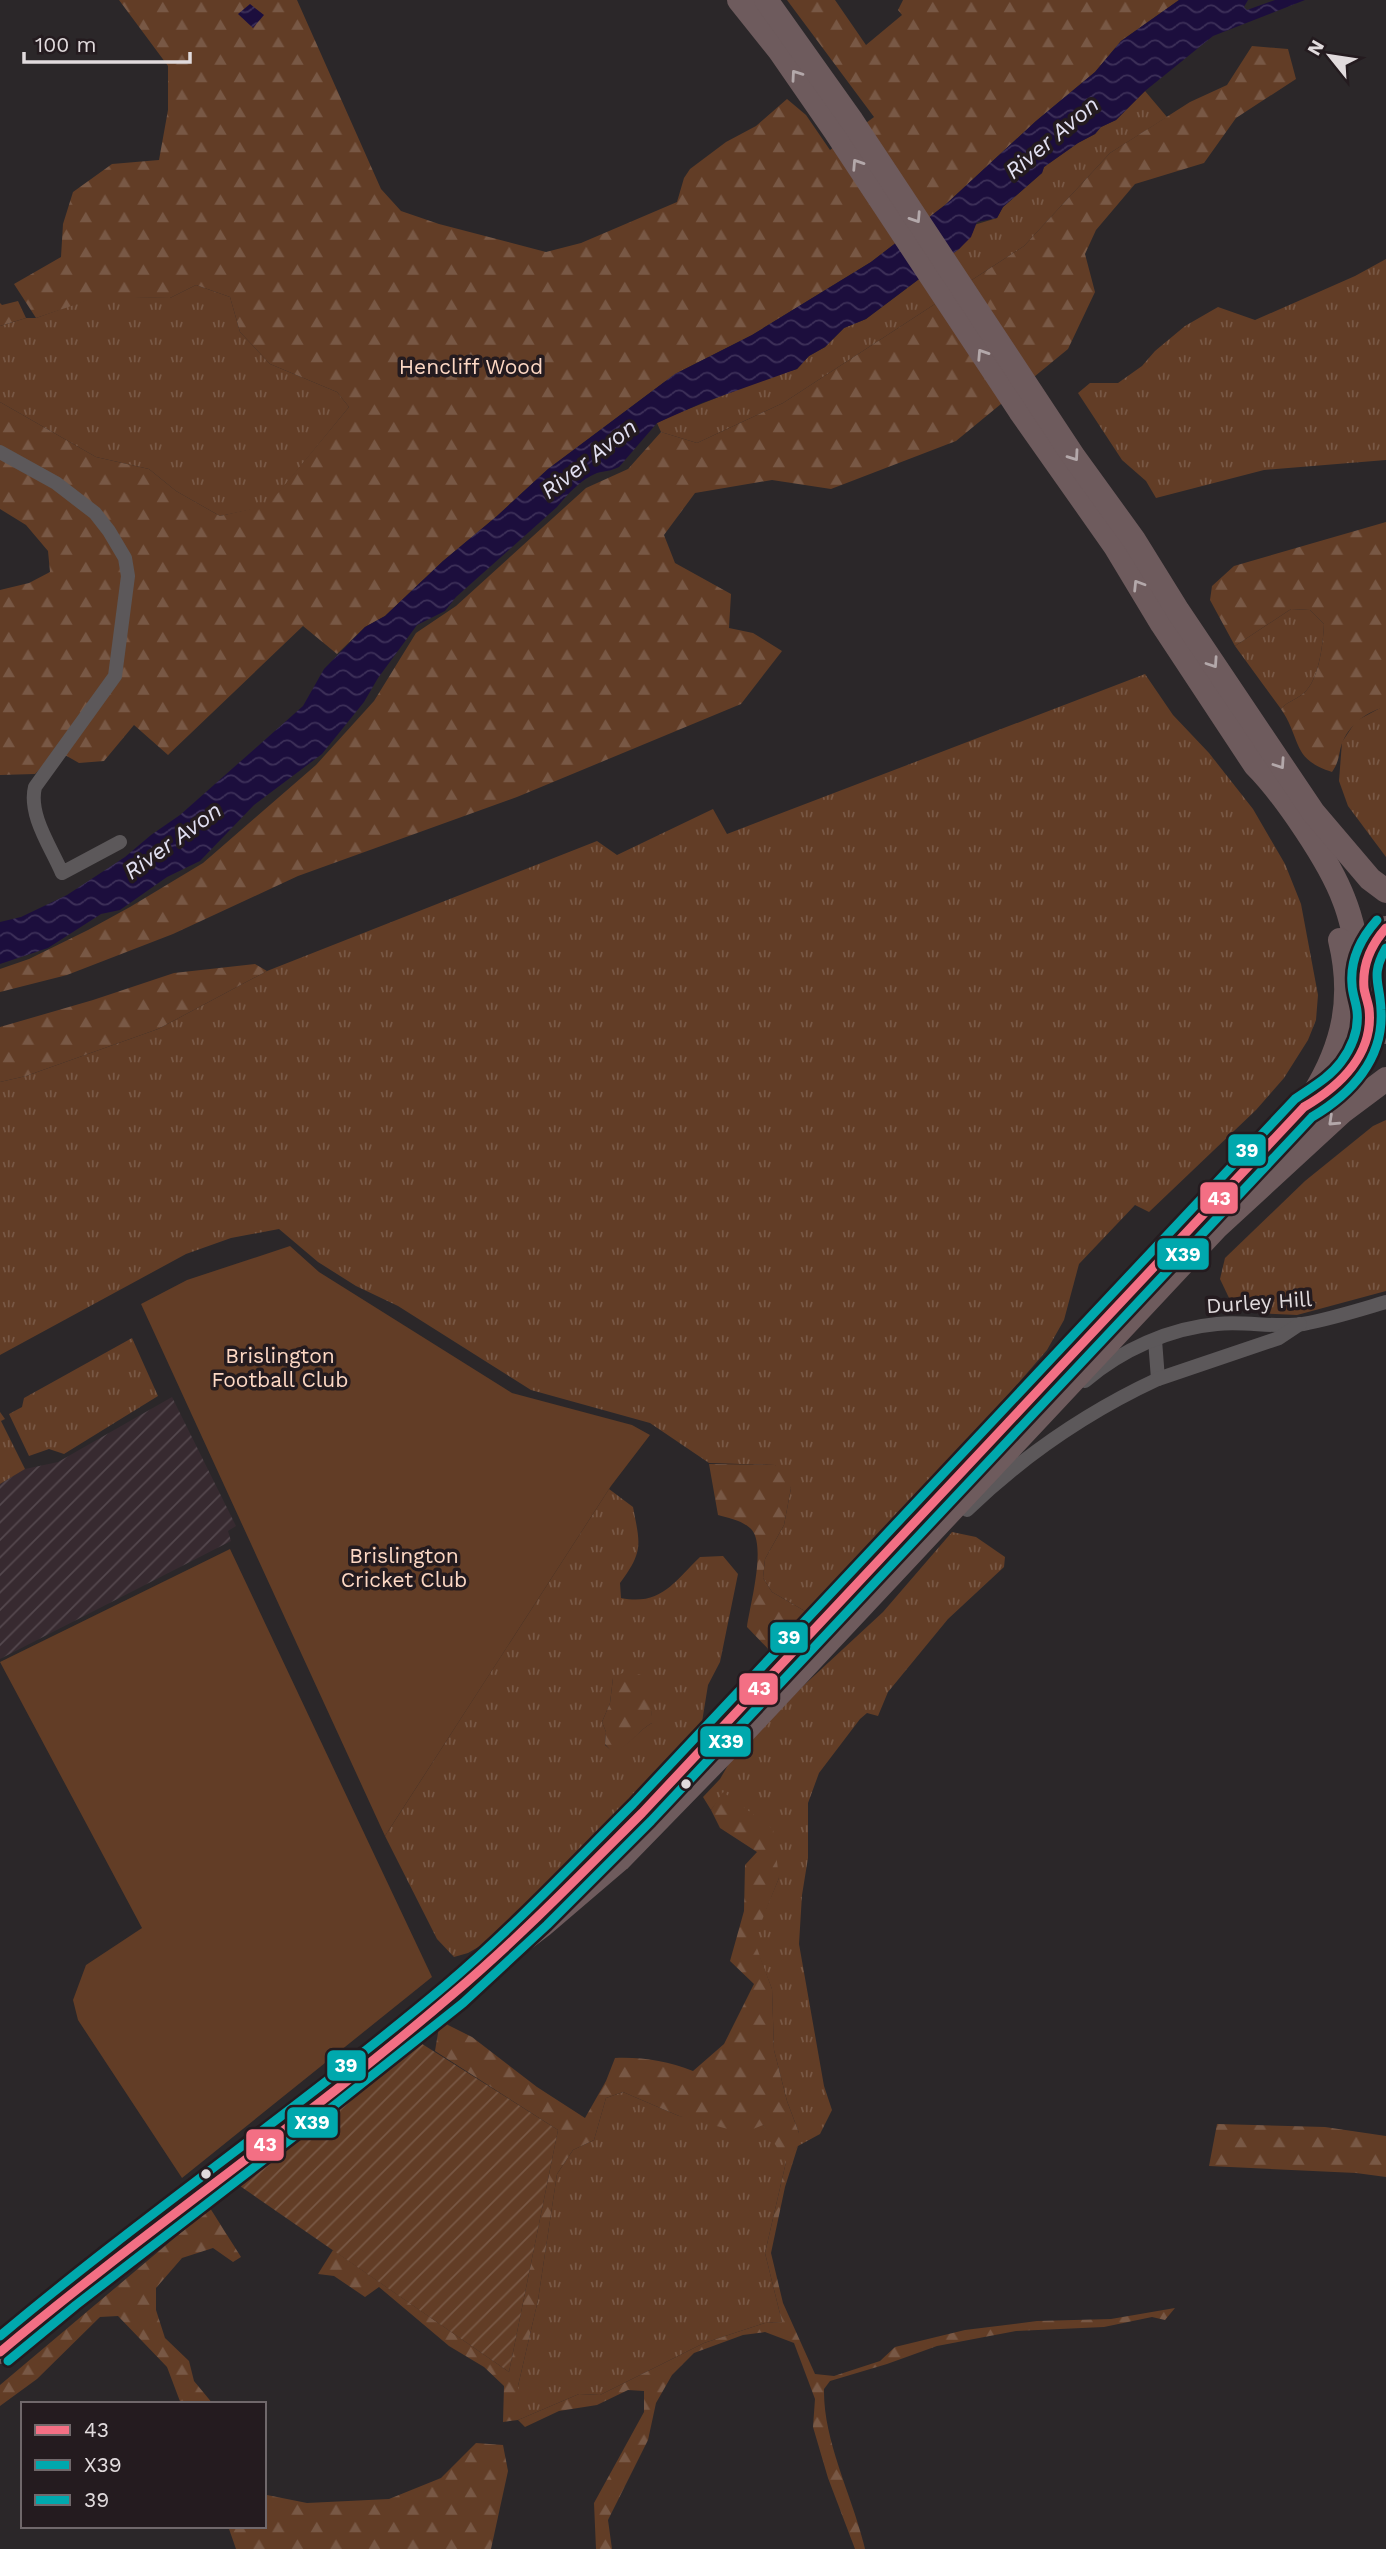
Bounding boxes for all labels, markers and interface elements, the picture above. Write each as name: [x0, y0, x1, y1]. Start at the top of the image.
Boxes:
scale bar: [24, 21, 191, 65]
north arrow: [1295, 21, 1365, 91]
text: 100 m: [35, 32, 97, 57]
text: N: [1302, 36, 1329, 60]
one-way arrow: [792, 70, 804, 83]
water label: River Avon: [1000, 91, 1104, 185]
one-way arrow: [852, 159, 865, 172]
one-way arrow: [908, 211, 921, 224]
one-way arrow: [977, 348, 990, 361]
park label: Hencliff Wood: [399, 354, 543, 379]
water label: River Avon: [536, 413, 642, 505]
one-way arrow: [1066, 448, 1078, 461]
one-way arrow: [1134, 579, 1147, 592]
one-way arrow: [1204, 656, 1217, 669]
one-way arrow: [1272, 756, 1284, 769]
water label: River Avon: [119, 797, 227, 885]
one-way arrow: [1328, 1113, 1341, 1125]
line badge: 39: [1227, 1133, 1267, 1167]
text: 39: [1236, 1139, 1258, 1162]
line badge: 43: [1199, 1181, 1239, 1215]
text: 43: [1207, 1187, 1231, 1210]
line badge: X39: [1156, 1237, 1210, 1271]
text: X39: [1165, 1243, 1201, 1266]
street label: Durley Hill: [1205, 1286, 1313, 1318]
park label: Brislington Football Club: [212, 1343, 348, 1392]
park label: Brislington Cricket Club: [341, 1543, 467, 1592]
line badge: 39: [769, 1621, 809, 1654]
text: 39: [778, 1626, 800, 1649]
line badge: 43: [738, 1672, 779, 1706]
text: 43: [747, 1677, 771, 1700]
line badge: X39: [699, 1725, 752, 1758]
text: X39: [708, 1730, 744, 1753]
unlabelled marker: [679, 1777, 693, 1791]
line badge: 39: [326, 2049, 367, 2082]
text: 39: [335, 2054, 357, 2077]
line badge: X39: [286, 2106, 339, 2139]
text: X39: [294, 2111, 330, 2134]
line badge: 43: [245, 2128, 285, 2162]
text: 43: [253, 2133, 277, 2156]
unlabelled marker: [199, 2167, 213, 2181]
legend: [21, 2402, 266, 2528]
text: 43: [84, 2417, 109, 2442]
text: X39: [84, 2452, 122, 2477]
text: 39: [84, 2487, 109, 2512]

